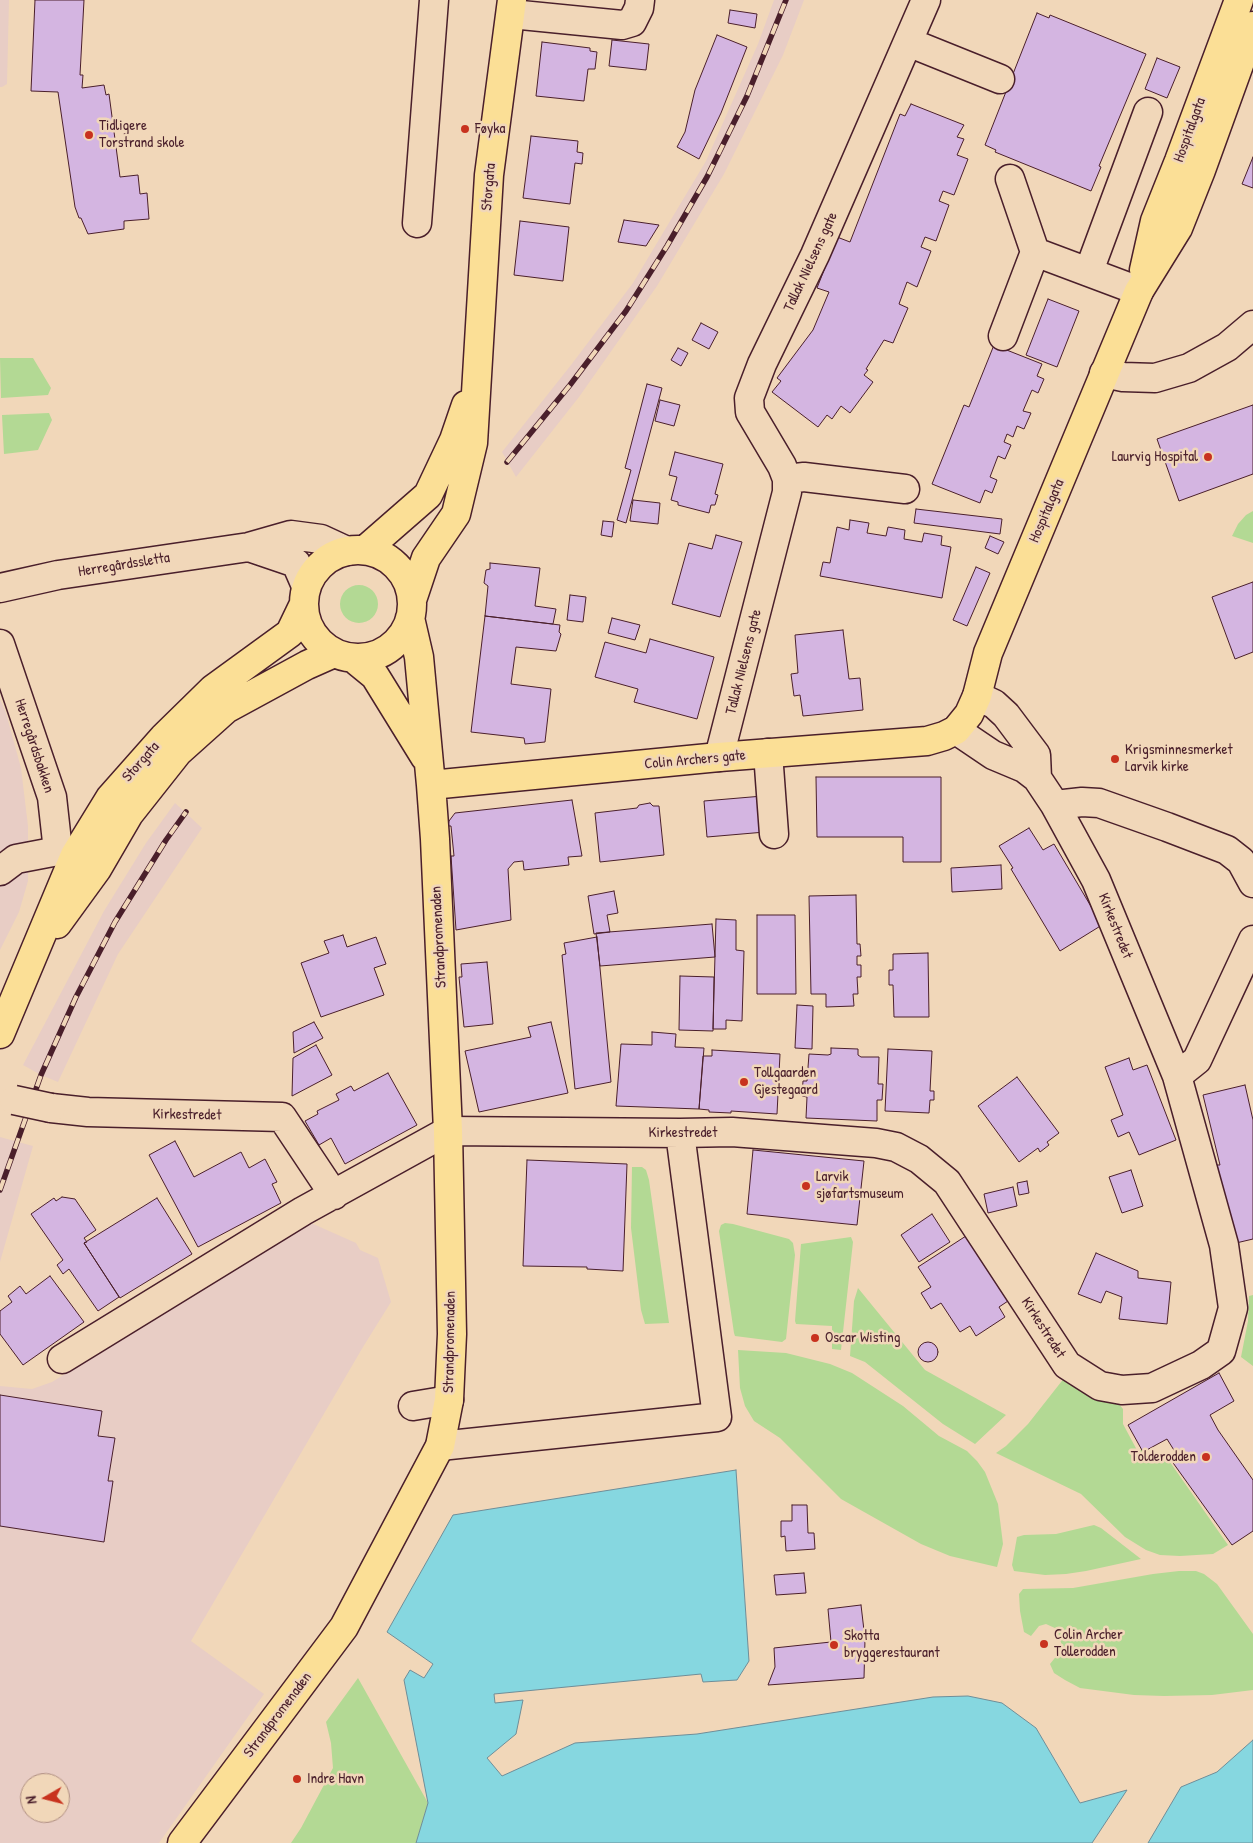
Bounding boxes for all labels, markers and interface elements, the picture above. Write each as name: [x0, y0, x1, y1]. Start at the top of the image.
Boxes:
street label: Hospitalgata: [1170, 95, 1210, 165]
place label: Tidligere Torstrand skole: [99, 117, 185, 152]
place label: Føyka: [475, 120, 505, 138]
marker: Føyka: [459, 123, 471, 135]
marker: Tidligere Torstrand skole: [83, 129, 95, 141]
street label: Storgata: [478, 163, 500, 211]
street label: Tallak Nielsens gate: [780, 209, 842, 315]
place label: Laurvig Hospital: [1112, 448, 1198, 466]
marker: Laurvig Hospital: [1202, 451, 1214, 463]
street label: Hospitalgata: [1026, 477, 1068, 545]
street label: Herregårdssletta: [77, 549, 171, 581]
street label: Tallak Nielsens gate: [722, 608, 766, 716]
street label: Herregårdsbakken: [10, 697, 58, 795]
street label: Storgata: [119, 738, 163, 786]
place label: Krigsminnesmerket Larvik kirke: [1125, 741, 1233, 776]
street label: Colin Archers gate: [644, 747, 746, 773]
marker: Krigsminnesmerket Larvik kirke: [1109, 753, 1121, 765]
street label: Strandpromenaden: [427, 886, 451, 988]
street label: Kirkestredet: [1094, 891, 1136, 961]
place label: Tollgaarden Gjestegaard: [754, 1064, 818, 1099]
marker: Tollgaarden Gjestegaard: [738, 1076, 750, 1088]
street label: Kirkestredet: [152, 1105, 222, 1125]
street label: Kirkestredet: [649, 1124, 717, 1142]
place label: Larvik sjøfartsmuseum: [816, 1168, 904, 1203]
marker: Larvik sjøfartsmuseum: [800, 1180, 812, 1192]
street label: Strandpromenaden: [440, 1291, 460, 1393]
street label: Kirkestredet: [1017, 1294, 1069, 1362]
place label: Oscar Wisting: [825, 1329, 900, 1347]
marker: Oscar Wisting: [809, 1332, 821, 1344]
place label: Tolderodden: [1131, 1448, 1196, 1466]
marker: Tolderodden: [1200, 1451, 1212, 1463]
place label: Colin Archer Tollerodden: [1054, 1626, 1123, 1661]
place label: Skotta bryggerestaurant: [844, 1627, 940, 1662]
marker: Colin Archer Tollerodden: [1038, 1638, 1050, 1650]
marker: Skotta bryggerestaurant: [828, 1639, 840, 1651]
street label: Strandpromenaden: [240, 1669, 316, 1761]
place label: Indre Havn: [307, 1770, 364, 1788]
north arrow: [20, 1773, 70, 1823]
marker: Indre Havn: [291, 1773, 303, 1785]
text: N: [21, 1795, 41, 1805]

